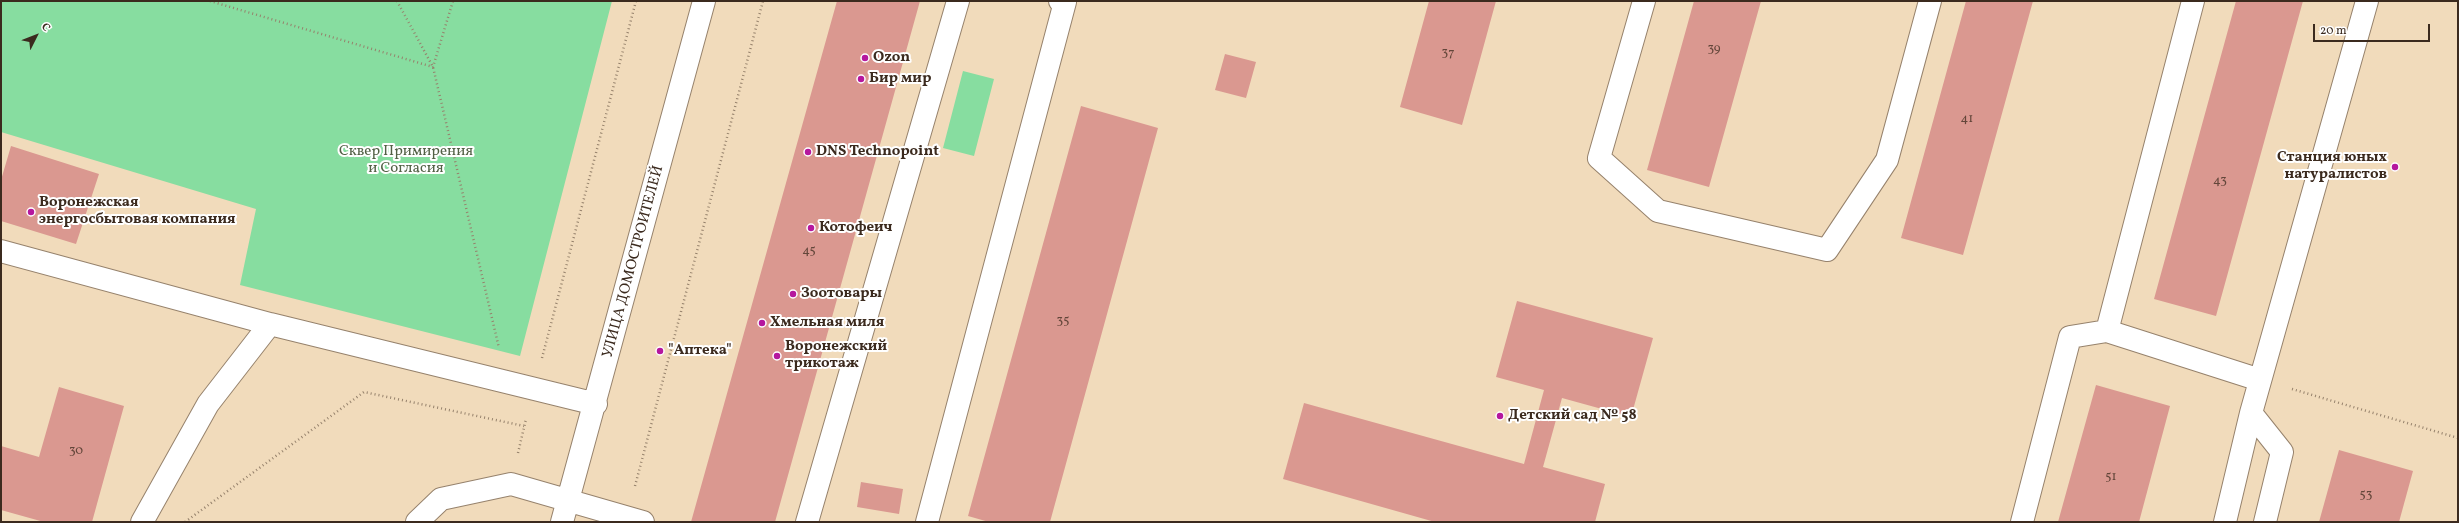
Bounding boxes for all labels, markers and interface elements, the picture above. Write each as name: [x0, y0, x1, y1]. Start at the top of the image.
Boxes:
north arrow: [16, 16, 56, 56]
scale bar: [2315, 16, 2432, 42]
text: С: [37, 20, 53, 35]
text: 20 m: [2320, 23, 2347, 39]
house number: 39: [1707, 42, 1721, 58]
house number: 37: [1442, 46, 1454, 62]
place label: Ozon: [873, 49, 910, 67]
marker: Ozon: [860, 53, 870, 63]
place label: Бир мир: [869, 70, 931, 88]
marker: Бир мир: [856, 74, 866, 84]
house number: 41: [1961, 112, 1973, 128]
park label: Сквер Примирения и Согласия: [339, 143, 473, 178]
place label: DNS Technopoint: [816, 143, 939, 161]
marker: DNS Technopoint: [803, 147, 813, 157]
place label: Станция юных натуралистов: [2277, 149, 2387, 184]
marker: Станция юных натуралистов: [2390, 162, 2400, 172]
street label: УЛИЦА ДОМОСТРОИТЕЛЕЙ: [600, 164, 668, 360]
house number: 43: [2213, 174, 2227, 190]
place label: Воронежская энергосбытовая компания: [39, 194, 236, 229]
marker: Воронежская энергосбытовая компания: [26, 207, 36, 217]
place label: Котофеич: [819, 219, 892, 237]
marker: Котофеич: [806, 223, 816, 233]
house number: 45: [802, 244, 816, 260]
place label: Зоотовары: [801, 285, 882, 303]
marker: Зоотовары: [788, 289, 798, 299]
place label: Хмельная миля: [770, 314, 884, 332]
house number: 35: [1057, 314, 1069, 330]
marker: Хмельная миля: [757, 318, 767, 328]
place label: Воронежский трикотаж: [785, 338, 887, 373]
place label: "Аптека": [668, 342, 732, 360]
marker: "Аптека": [655, 346, 665, 356]
marker: Воронежский трикотаж: [772, 351, 782, 361]
place label: Детский сад № 58: [1508, 407, 1637, 425]
marker: Детский сад № 58: [1495, 411, 1505, 421]
house number: 30: [69, 444, 83, 460]
house number: 51: [2105, 470, 2117, 486]
house number: 53: [2360, 488, 2372, 504]

